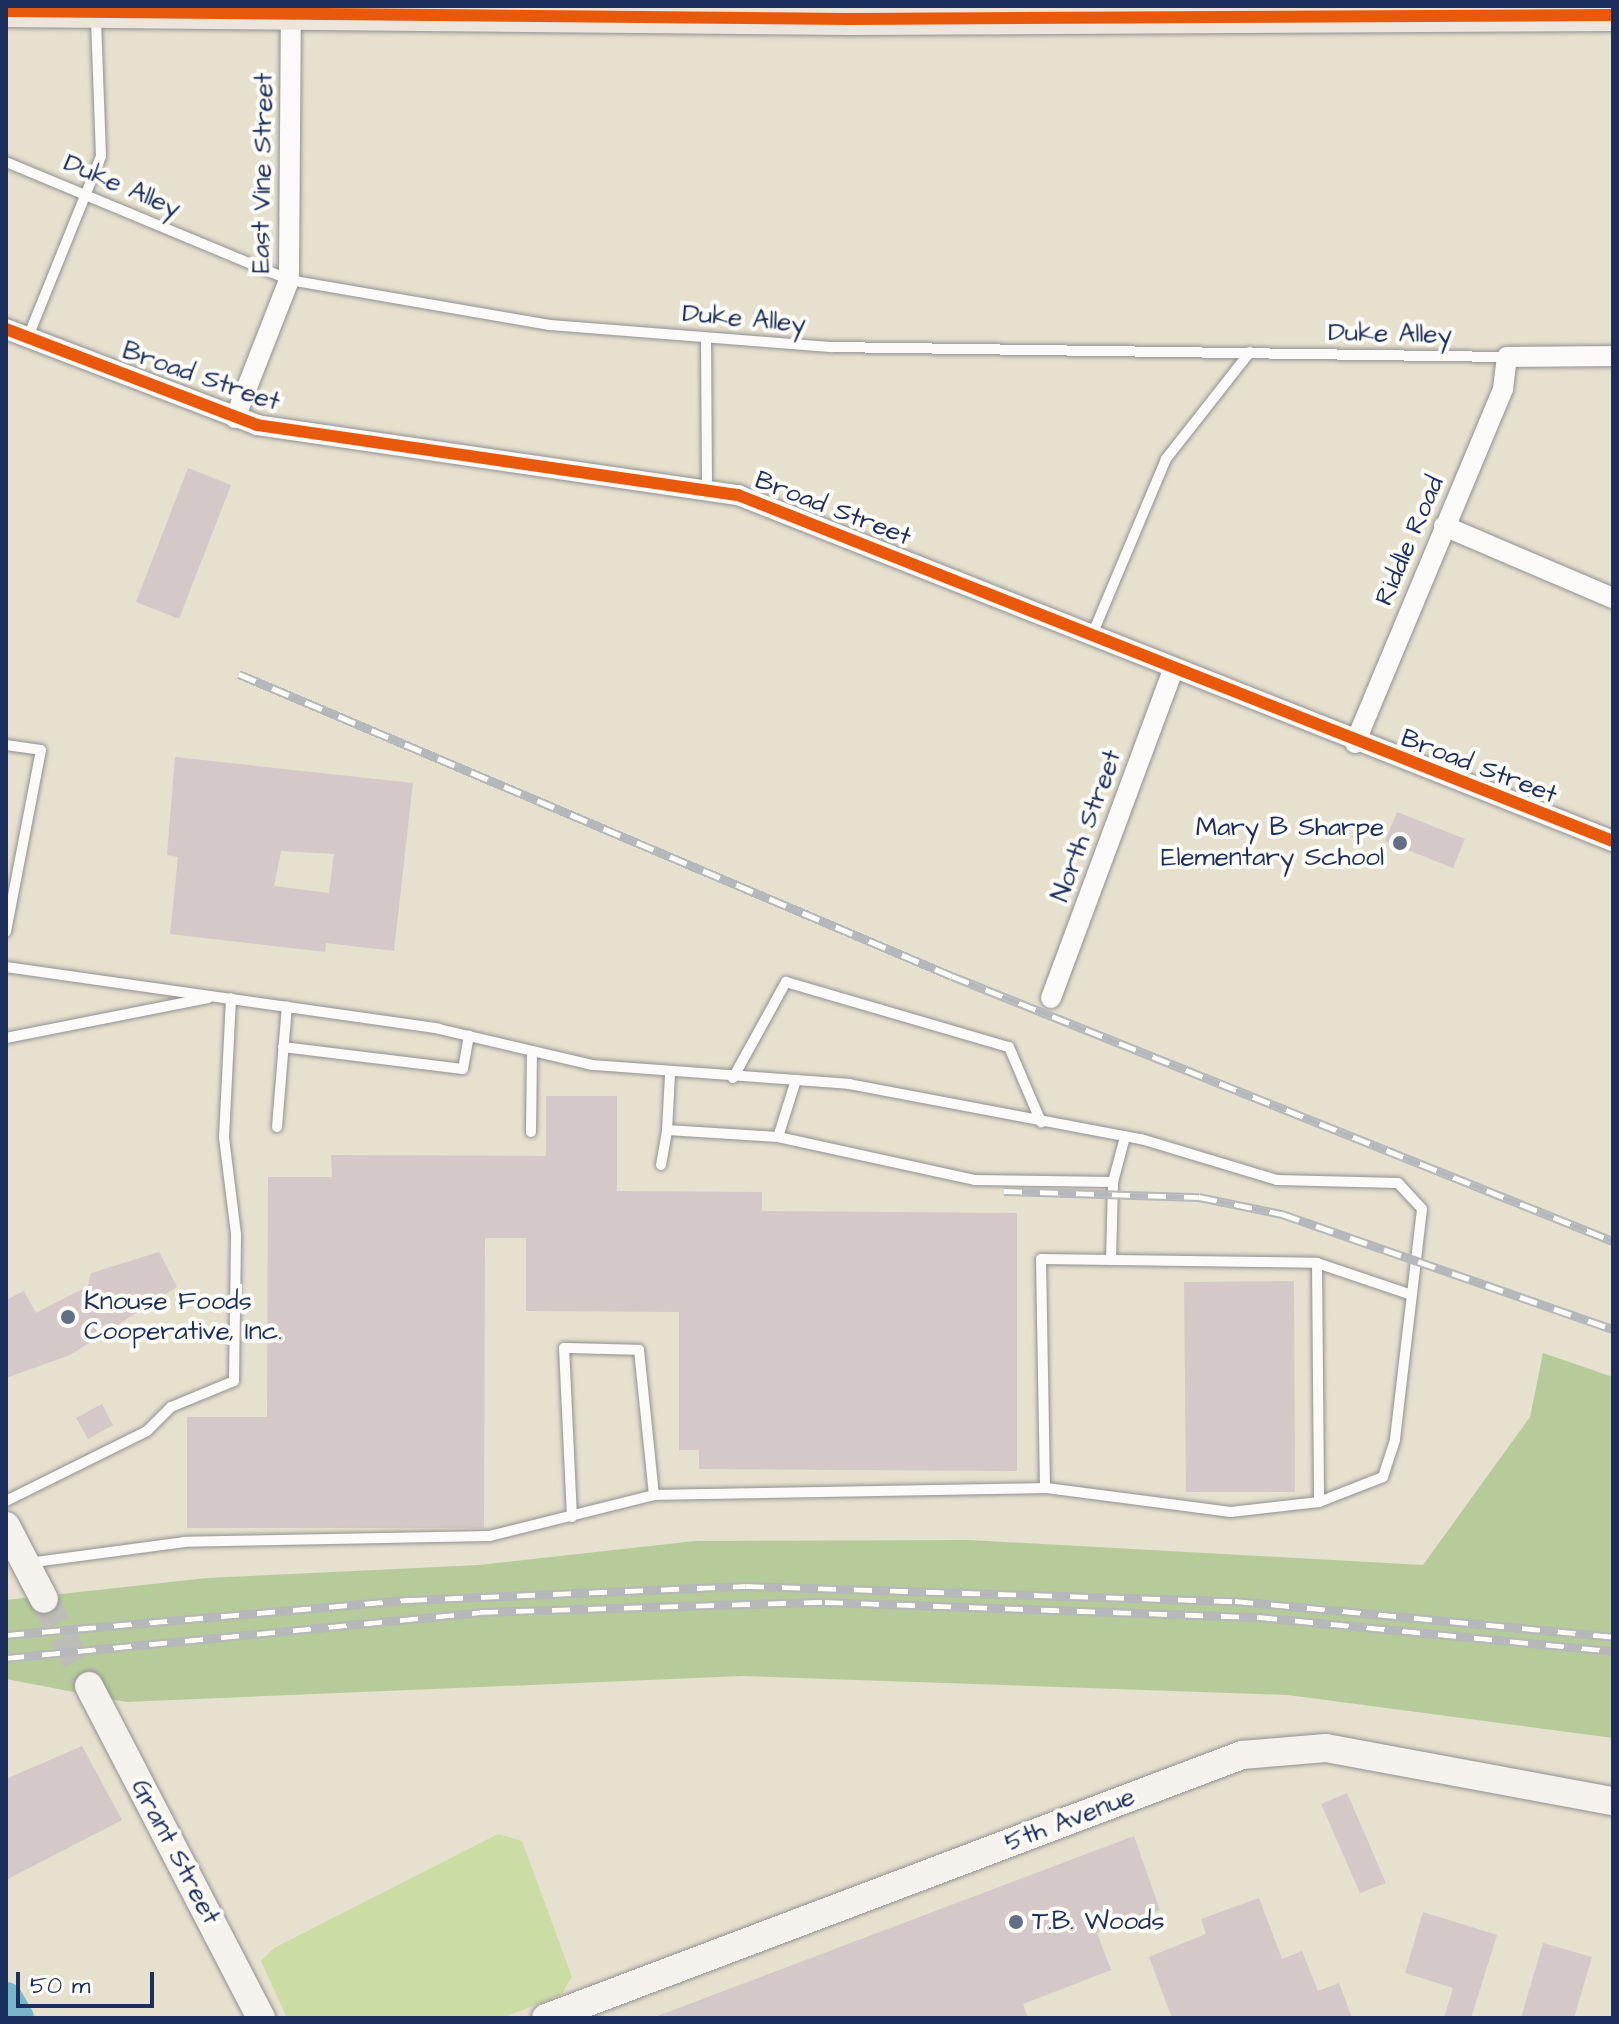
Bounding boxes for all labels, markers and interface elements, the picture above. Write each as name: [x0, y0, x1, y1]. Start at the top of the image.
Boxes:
street label: East Vine Street: [246, 72, 280, 274]
street label: Duke Alley: [59, 147, 185, 225]
street label: Duke Alley: [681, 298, 807, 340]
street label: Duke Alley: [1328, 317, 1452, 351]
street label: Broad Street: [118, 335, 284, 419]
street label: Broad Street: [751, 465, 915, 553]
street label: Riddle Road: [1369, 472, 1451, 610]
street label: Broad Street: [1397, 723, 1561, 811]
street label: North Street: [1045, 746, 1129, 906]
place label: Mary B Sharpe Elementary School: [1161, 812, 1384, 874]
marker: Mary B Sharpe Elementary School: [1391, 834, 1409, 852]
place label: Knouse Foods Cooperative, Inc.: [84, 1286, 282, 1348]
marker: Knouse Foods Cooperative, Inc.: [59, 1308, 77, 1326]
street label: Grant Street: [124, 1774, 226, 1930]
street label: 5th Avenue: [1001, 1781, 1139, 1859]
place label: T.B. Woods: [1032, 1906, 1164, 1938]
marker: T.B. Woods: [1007, 1913, 1025, 1931]
scale bar: [20, 1956, 158, 2006]
text: 50 m: [30, 1969, 90, 2003]

